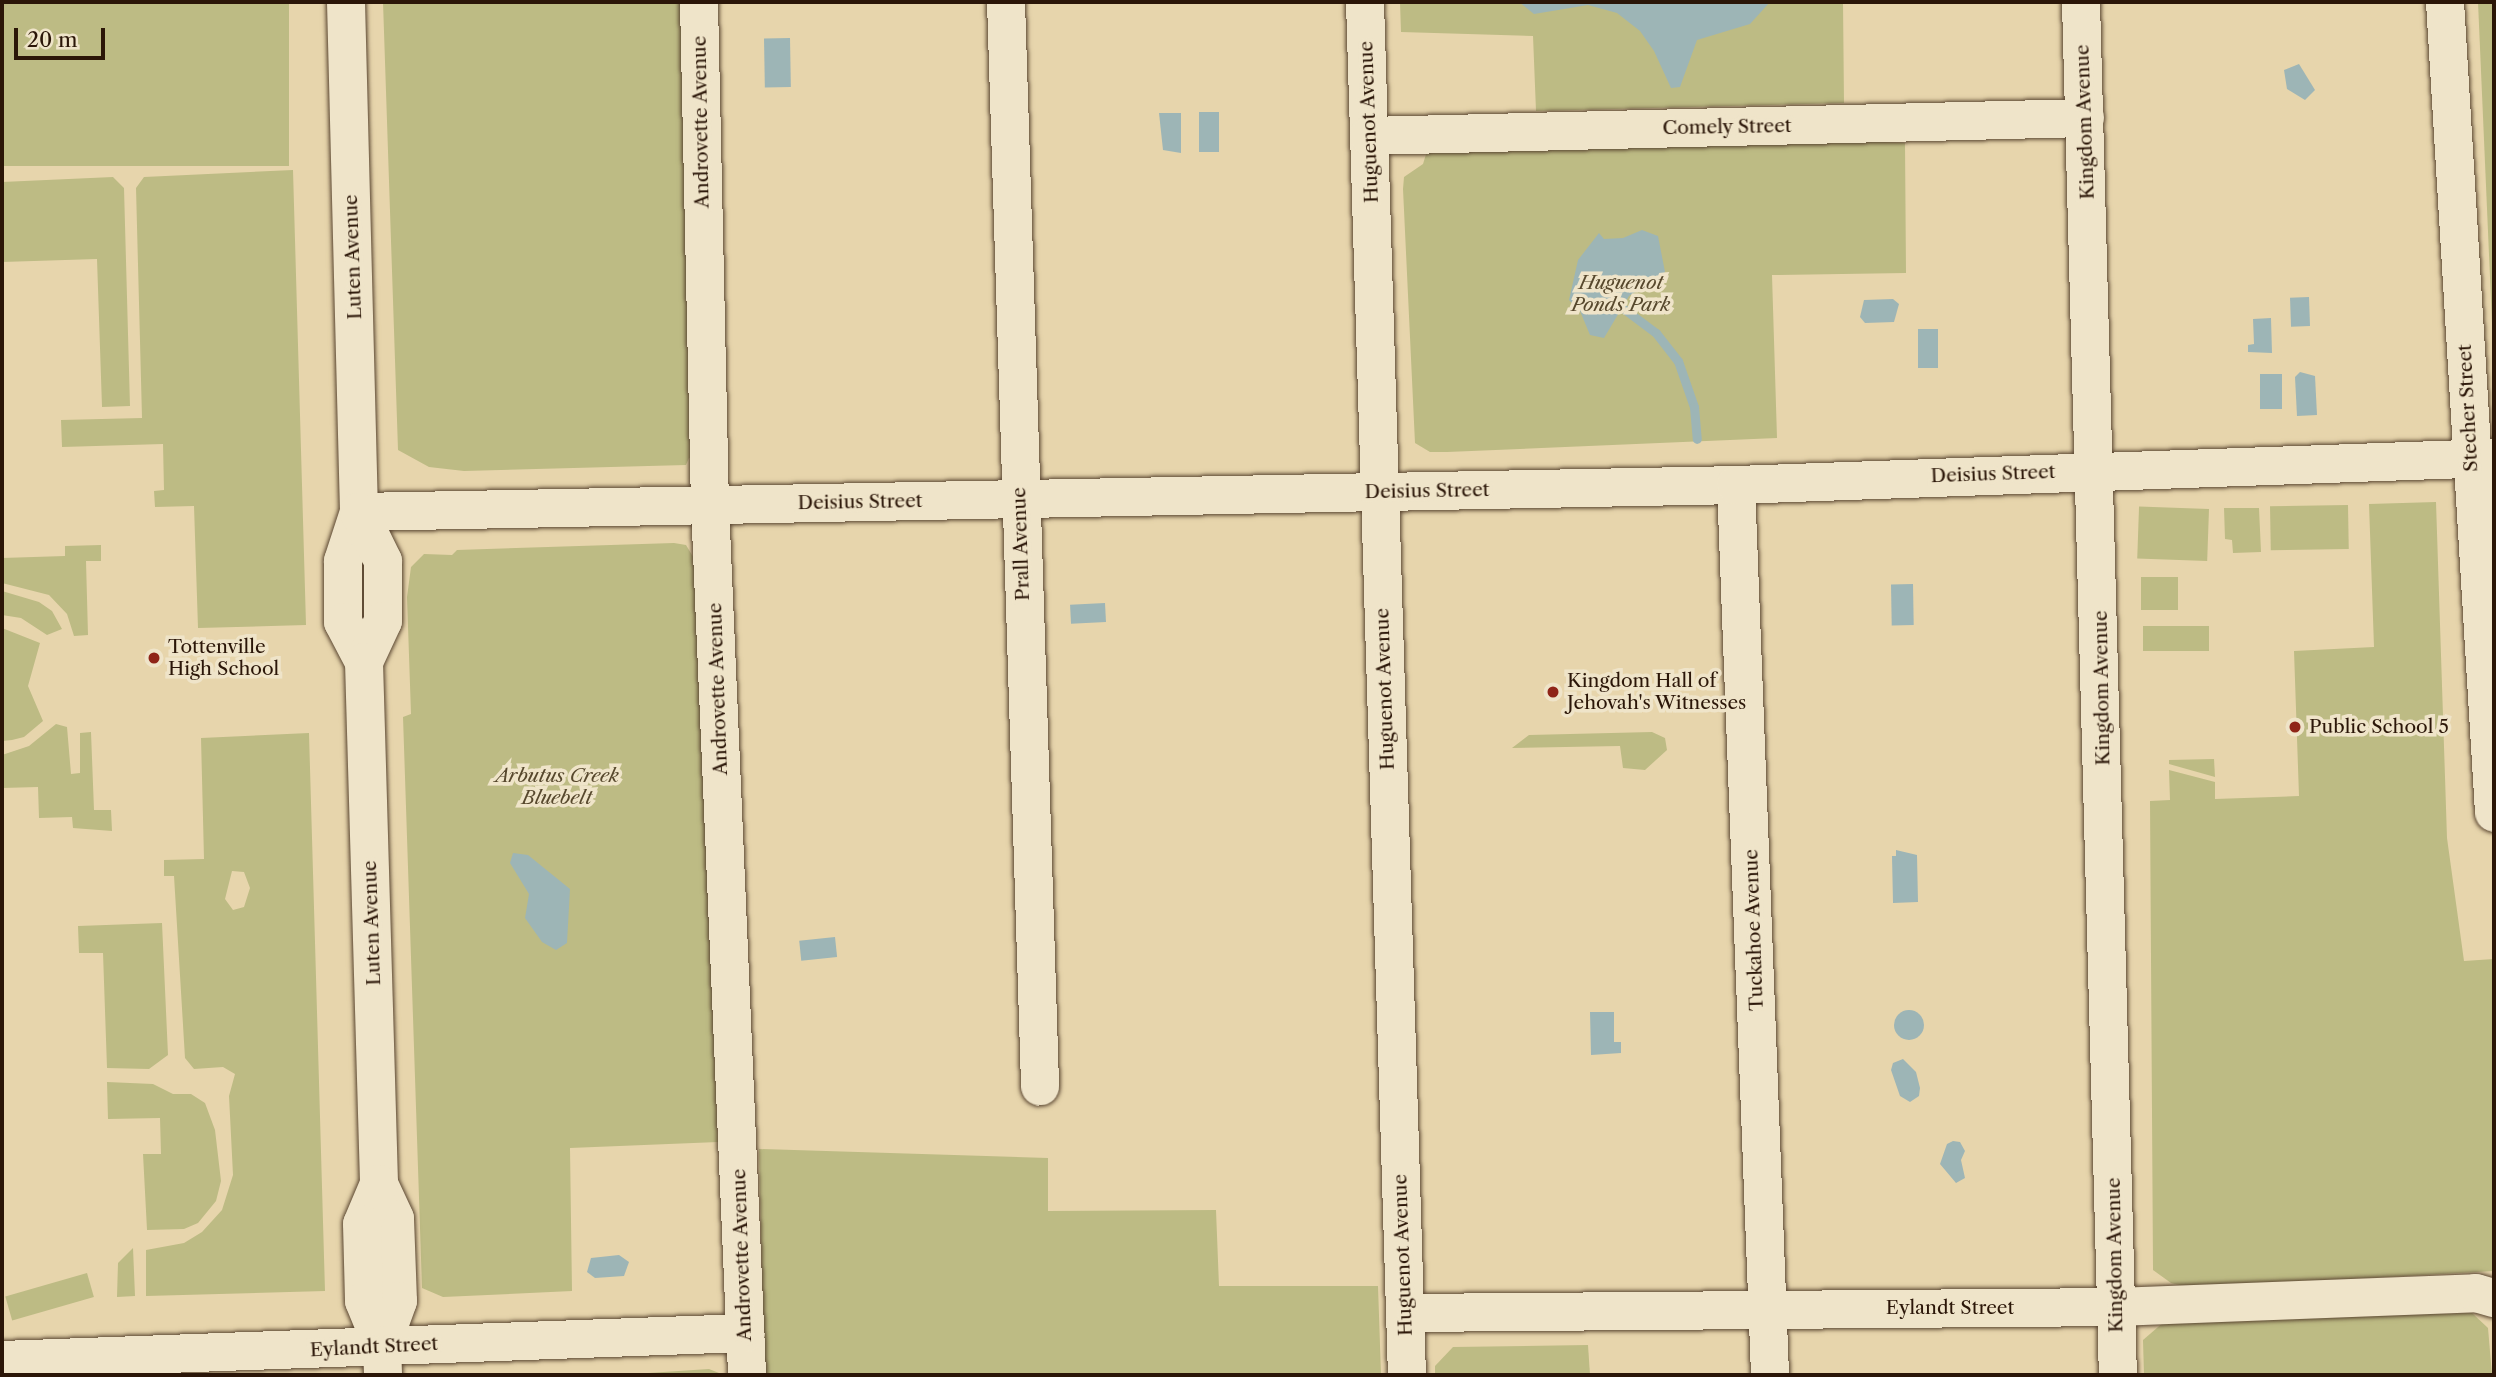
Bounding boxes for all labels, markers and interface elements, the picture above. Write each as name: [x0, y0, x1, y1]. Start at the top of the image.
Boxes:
scale bar: [18, 14, 108, 58]
text: 20 m: [27, 27, 78, 52]
street label: Androvette Avenue: [688, 35, 714, 209]
street label: Huguenot Avenue: [1355, 40, 1383, 204]
street label: Kingdom Avenue: [2071, 44, 2099, 200]
street label: Comely Street: [1662, 114, 1792, 140]
street label: Luten Avenue: [339, 194, 367, 320]
park label: Huguenot Ponds Park: [1572, 272, 1670, 316]
street label: Stecher Street: [2453, 343, 2483, 473]
street label: Deisius Street: [1930, 460, 2056, 488]
street label: Deisius Street: [1364, 479, 1490, 503]
street label: Prall Avenue: [1008, 486, 1034, 602]
street label: Deisius Street: [797, 490, 923, 514]
street label: Androvette Avenue: [704, 602, 732, 776]
street label: Huguenot Avenue: [1371, 607, 1399, 771]
street label: Kingdom Avenue: [2089, 610, 2115, 766]
place label: Tottenville High School: [168, 636, 279, 680]
marker: Tottenville High School: [146, 650, 162, 666]
place label: Kingdom Hall of Jehovah's Witnesses: [1567, 670, 1747, 714]
marker: Kingdom Hall of Jehovah's Witnesses: [1545, 684, 1561, 700]
place label: Public School 5: [2309, 716, 2449, 738]
marker: Public School 5: [2287, 719, 2303, 735]
park label: Arbutus Creek Bluebelt: [495, 765, 619, 809]
street label: Tuckahoe Avenue: [1740, 848, 1768, 1012]
street label: Luten Avenue: [358, 860, 386, 986]
street label: Androvette Avenue: [728, 1168, 756, 1342]
street label: Huguenot Avenue: [1389, 1173, 1417, 1337]
street label: Kingdom Avenue: [2102, 1177, 2128, 1333]
street label: Eylandt Street: [1886, 1297, 2014, 1319]
street label: Eylandt Street: [309, 1332, 439, 1362]

